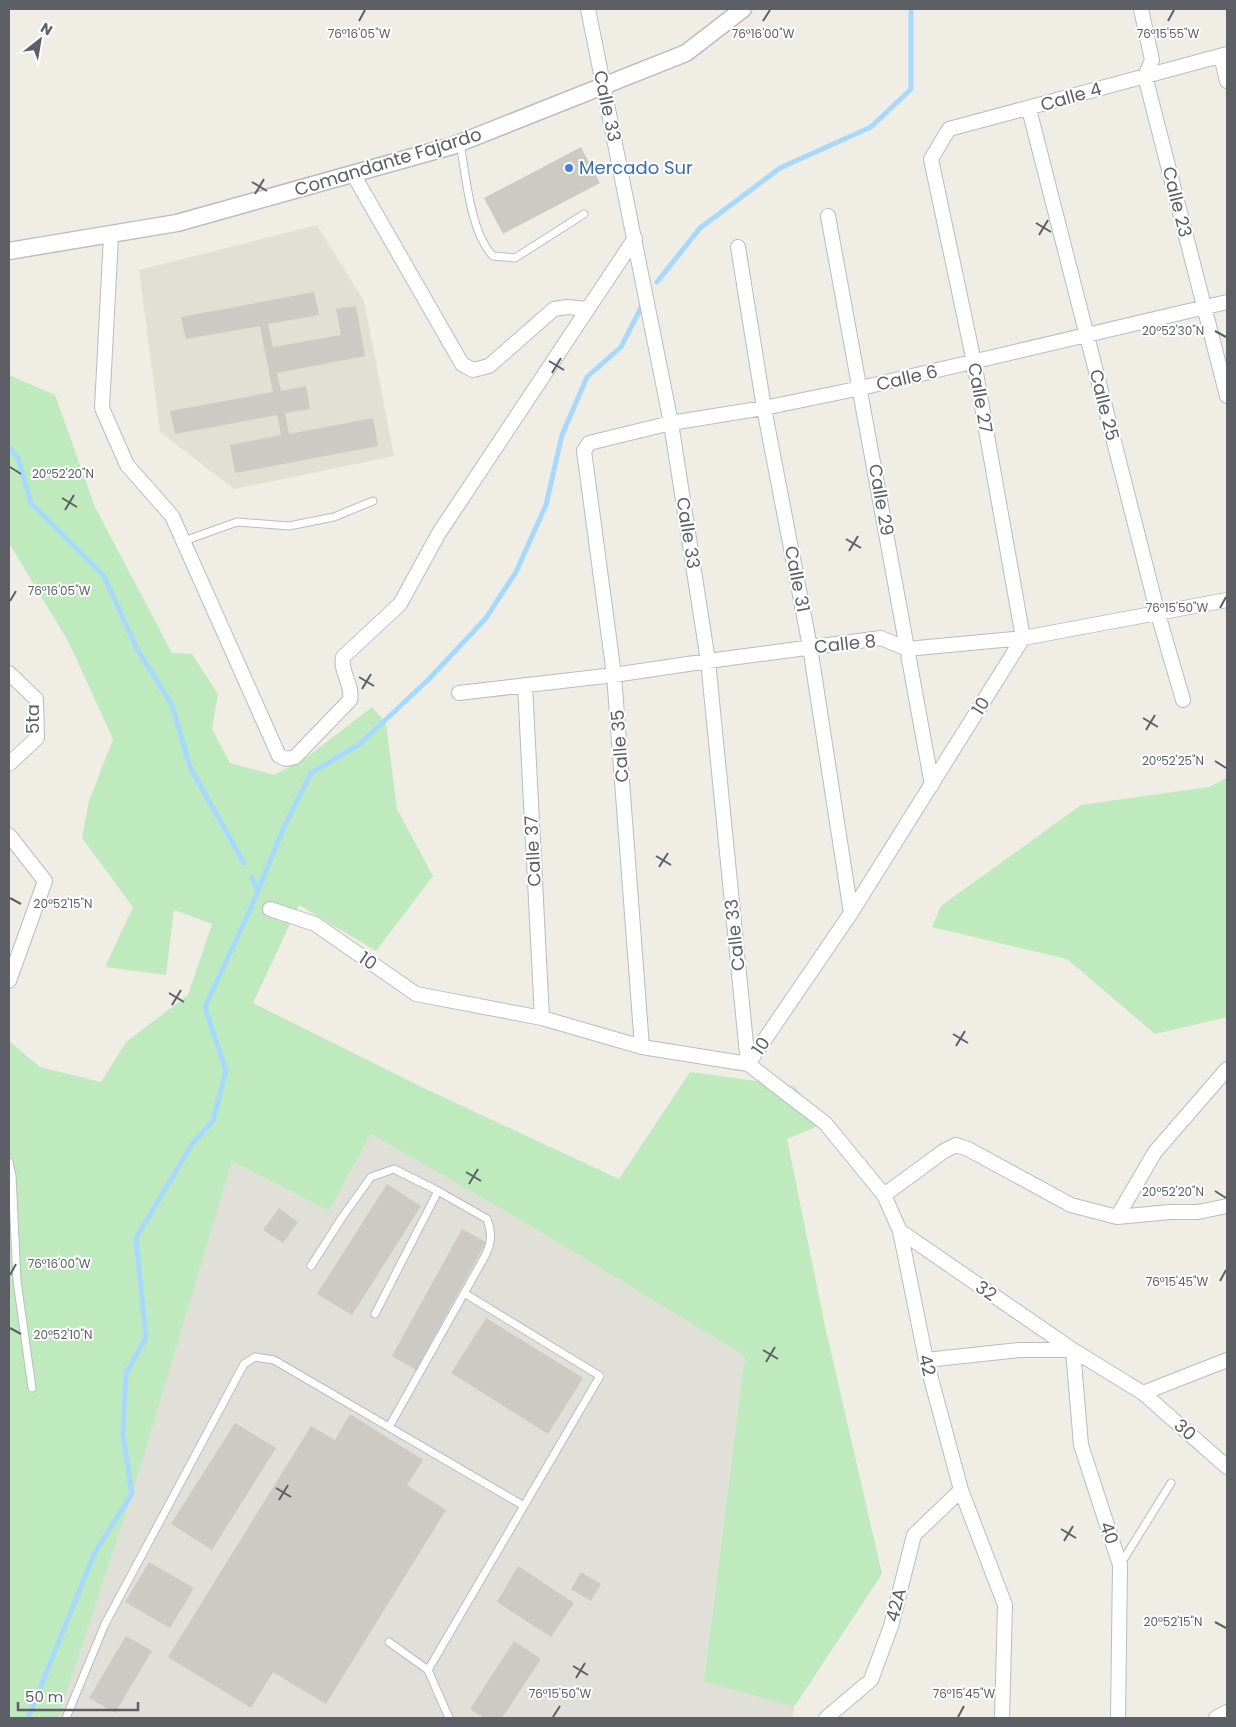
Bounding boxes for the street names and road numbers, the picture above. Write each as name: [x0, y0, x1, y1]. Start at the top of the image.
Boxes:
street label: Calle 33: [588, 68, 627, 144]
street label: Calle 4: [1038, 76, 1104, 117]
street label: Comandante Fajardo: [291, 121, 484, 202]
street label: Calle 23: [1157, 164, 1198, 240]
street label: Calle 6: [874, 358, 940, 397]
street label: Calle 27: [962, 361, 999, 435]
street label: Calle 25: [1084, 367, 1125, 443]
street label: Calle 29: [863, 462, 900, 538]
street label: Calle 33: [671, 495, 706, 570]
street label: Calle 31: [779, 544, 816, 614]
street label: Calle 8: [813, 628, 877, 659]
street label: 10: [965, 692, 996, 720]
street label: 5ta: [20, 704, 45, 734]
street label: Calle 35: [604, 709, 635, 783]
street label: Calle 37: [518, 815, 547, 887]
street label: Calle 33: [718, 898, 751, 972]
street label: 10: [354, 945, 382, 976]
street label: 10: [745, 1032, 776, 1060]
street label: 32: [971, 1274, 1002, 1307]
street label: 42: [913, 1351, 942, 1378]
street label: 30: [1169, 1413, 1202, 1446]
street label: 40: [1094, 1518, 1125, 1547]
street label: 42A: [879, 1585, 912, 1624]

